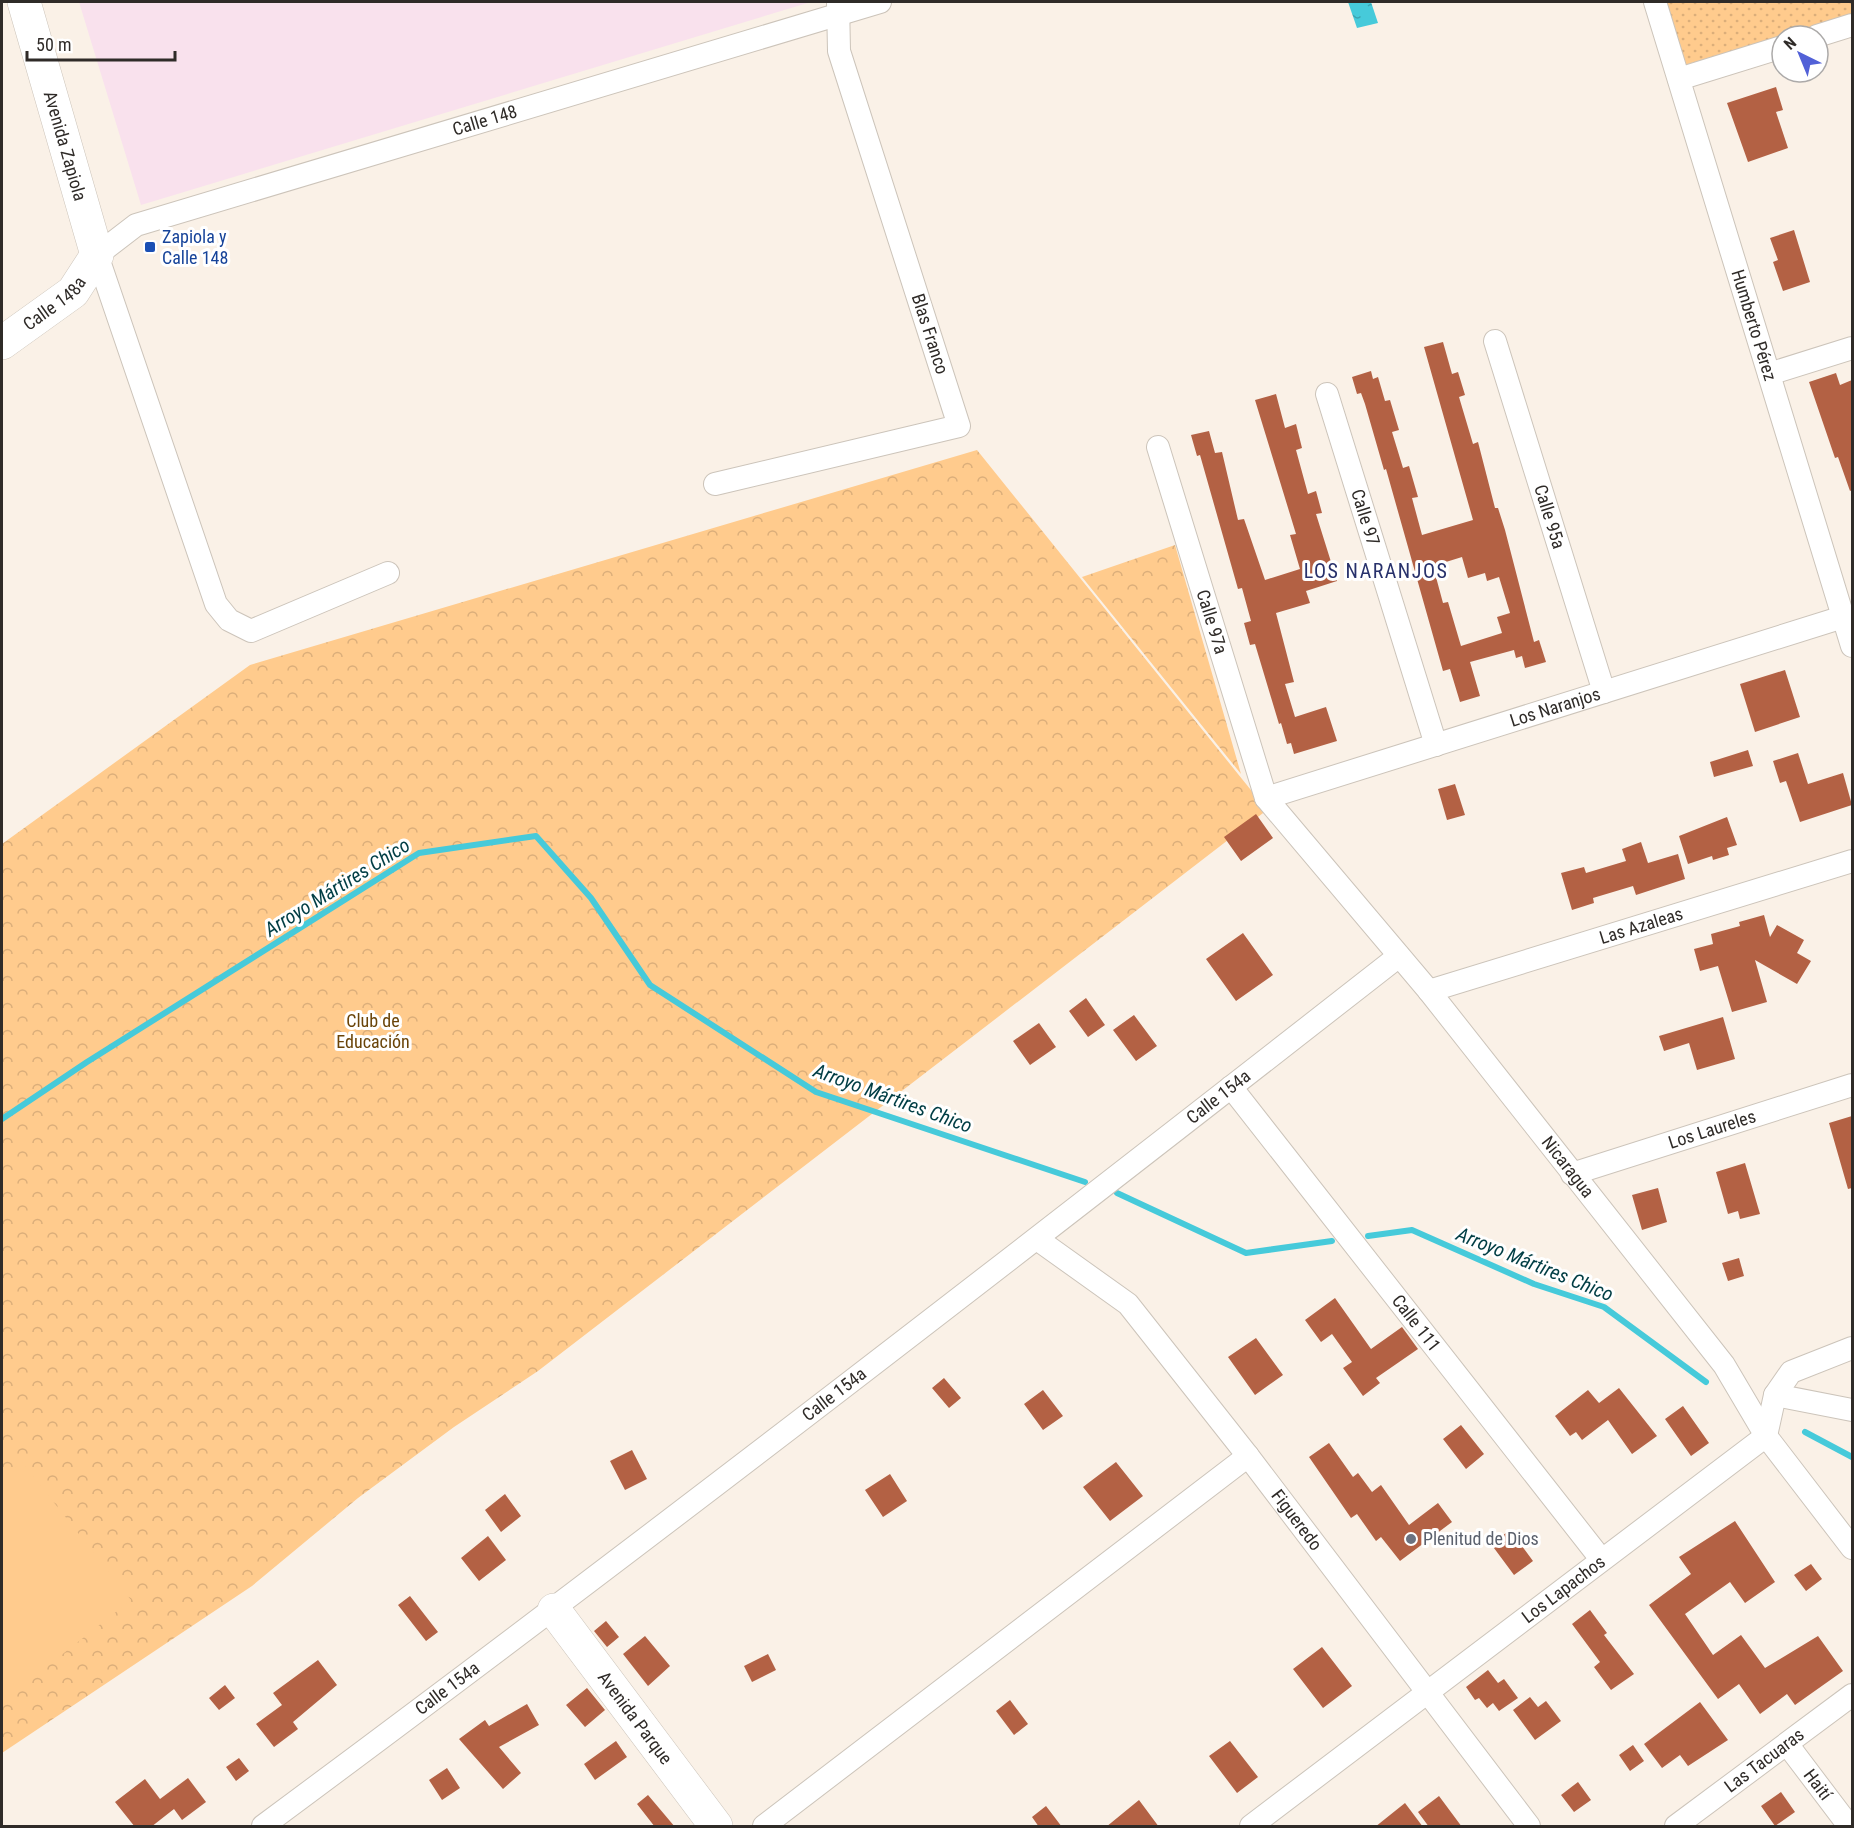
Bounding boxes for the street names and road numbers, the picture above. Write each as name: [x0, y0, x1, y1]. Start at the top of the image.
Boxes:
street label: Avenida Zapiola: [40, 88, 91, 203]
street label: Calle 148: [450, 100, 519, 140]
street label: Humberto Pérez: [1727, 267, 1781, 383]
street label: Calle 148a: [19, 273, 90, 334]
street label: Blas Franco: [908, 291, 953, 377]
street label: Calle 95a: [1530, 482, 1570, 551]
street label: Calle 97: [1347, 486, 1384, 548]
street label: Calle 97a: [1193, 587, 1232, 656]
street label: Los Naranjos: [1507, 683, 1603, 731]
street label: Las Azaleas: [1597, 903, 1685, 948]
street label: Calle 154a: [1182, 1065, 1254, 1128]
street label: Los Laureles: [1666, 1105, 1758, 1153]
street label: Nicaragua: [1538, 1132, 1599, 1202]
street label: Calle 111: [1388, 1290, 1445, 1355]
street label: Calle 154a: [798, 1363, 870, 1425]
street label: Figueredo: [1267, 1485, 1327, 1554]
street label: Los Lapachos: [1517, 1551, 1609, 1627]
street label: Calle 154a: [411, 1657, 483, 1719]
street label: Avenida Parque: [594, 1667, 677, 1768]
street label: Las Tacuaras: [1720, 1723, 1808, 1796]
street label: Haití: [1800, 1765, 1837, 1805]

